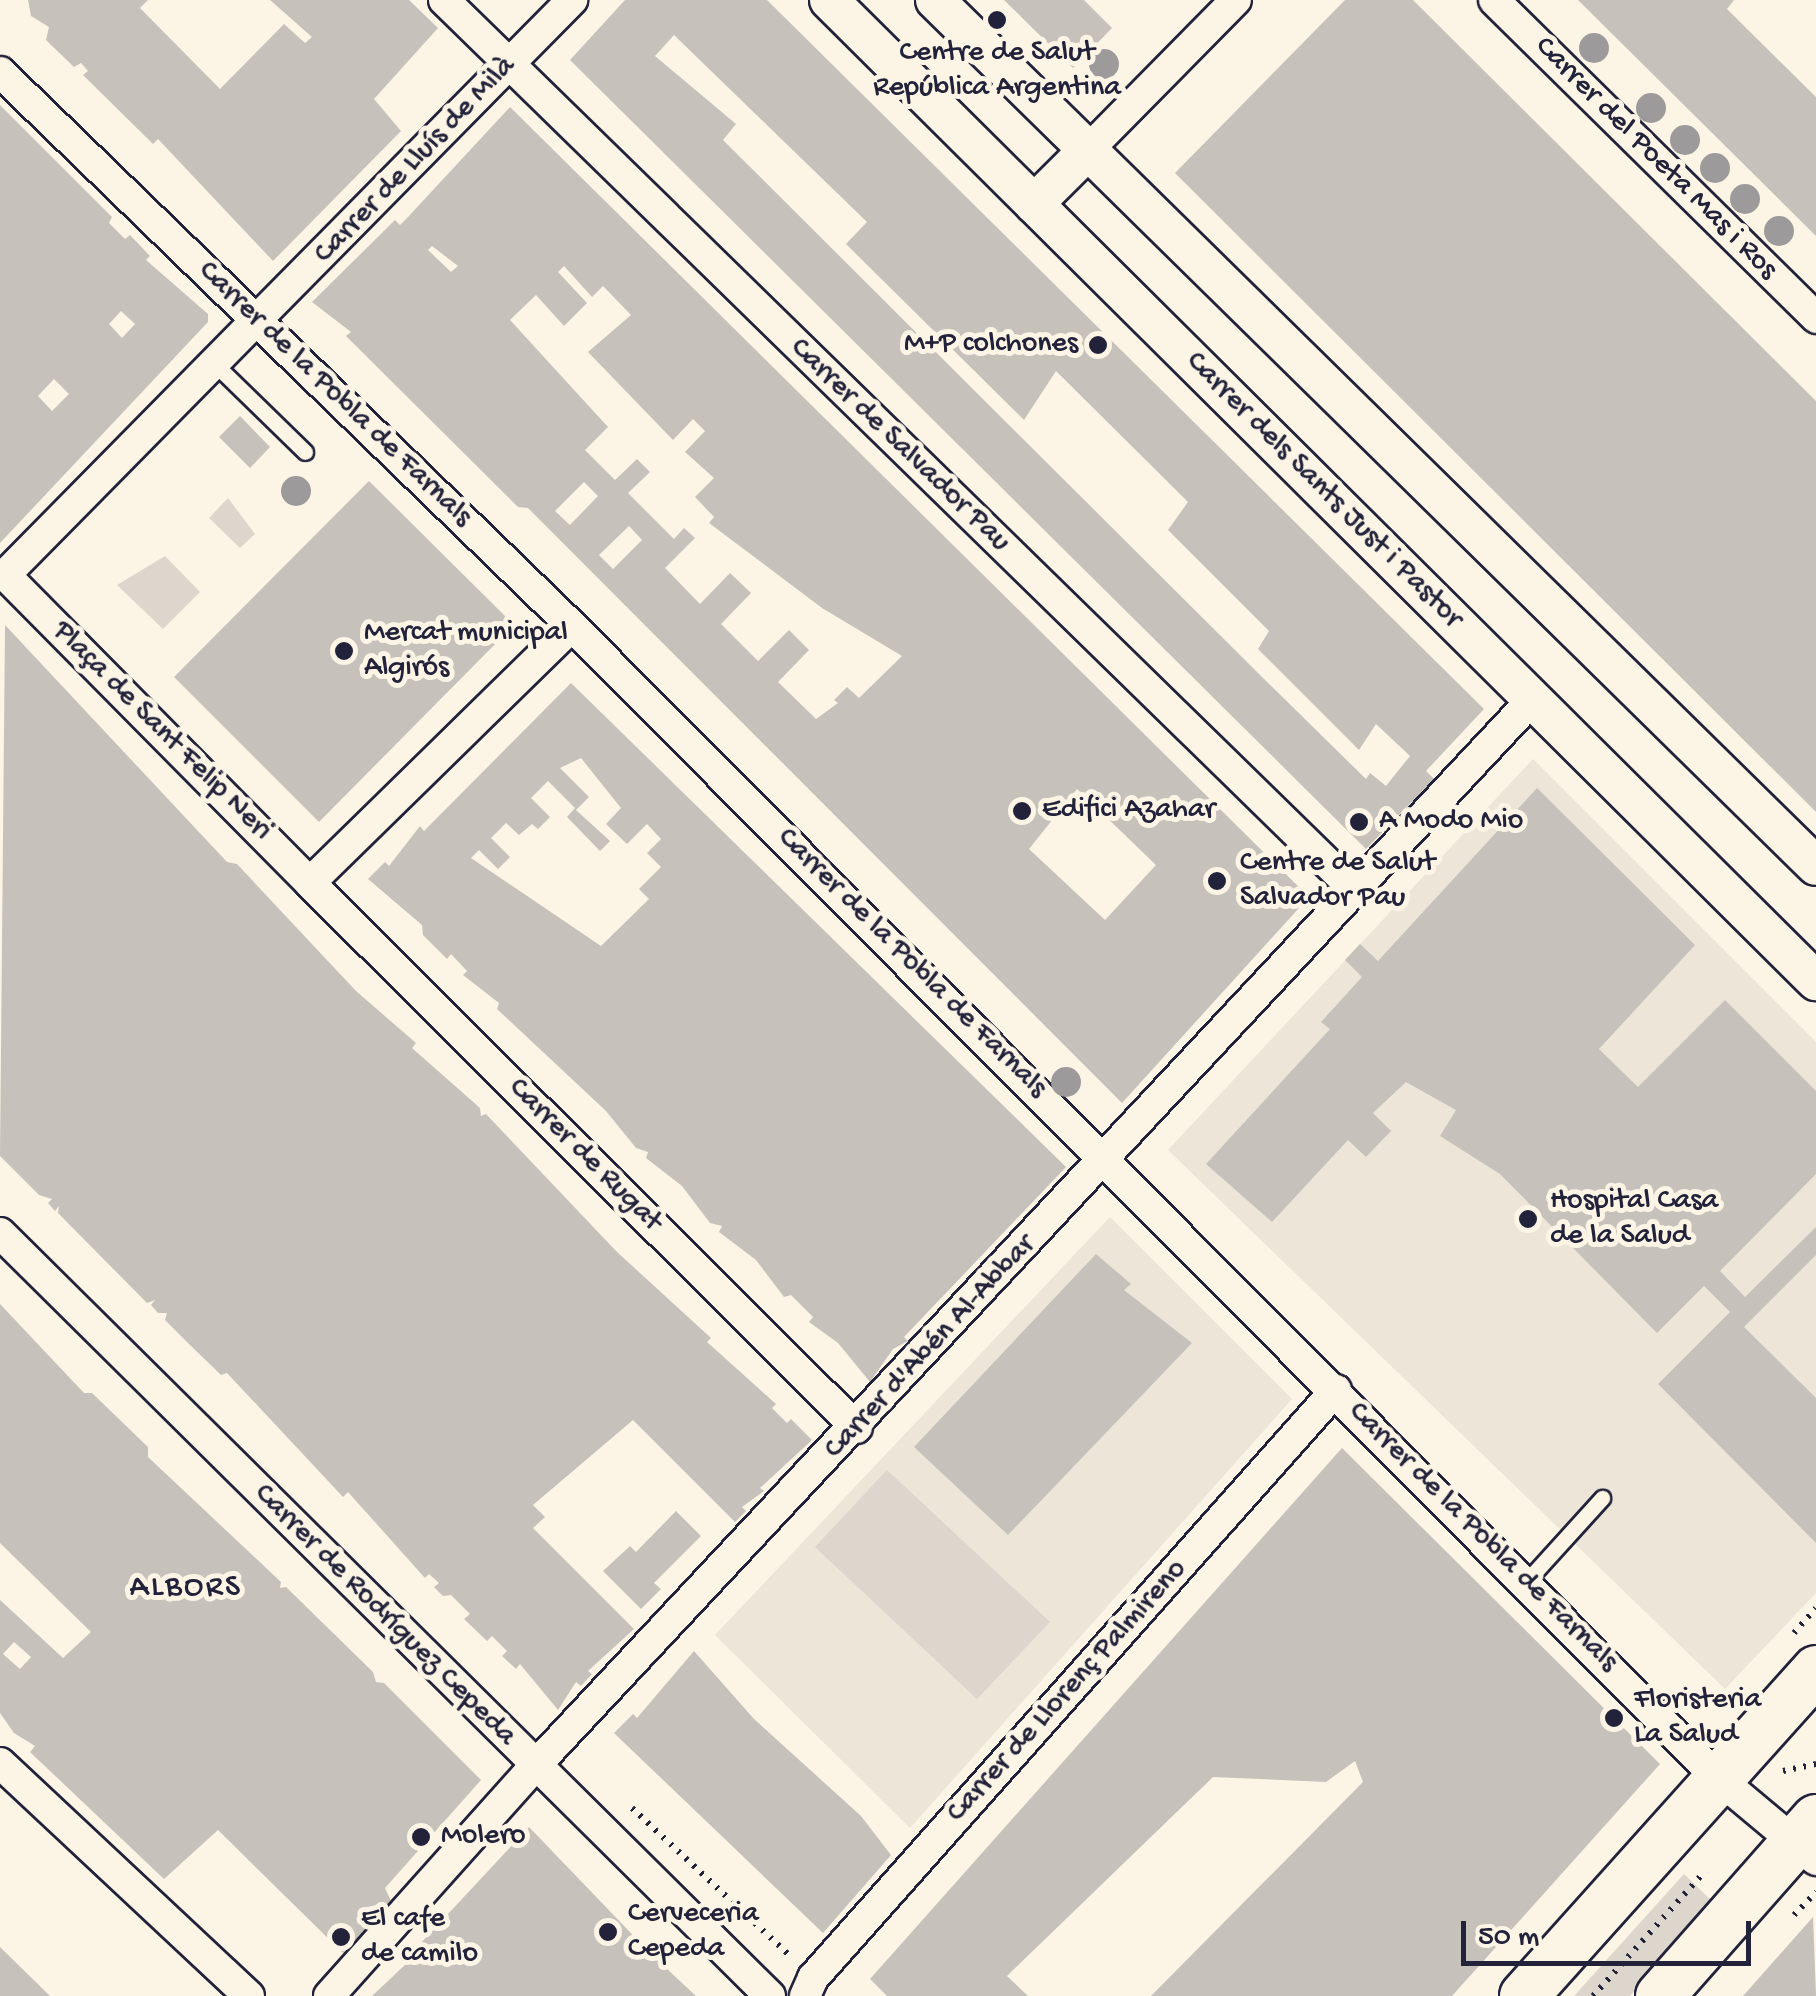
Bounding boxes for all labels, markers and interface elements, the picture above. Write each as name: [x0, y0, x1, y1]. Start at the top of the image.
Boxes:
marker: Centre de Salut República Argentina: [986, 9, 1008, 31]
street label: Carrer del Poeta Mas i Ros: [1526, 30, 1784, 288]
place label: Centre de Salut República Argentina: [873, 36, 1121, 106]
street label: Carrer de Lluís de Milà: [308, 50, 524, 272]
street label: Carrer de la Pobla de Farnals: [189, 254, 479, 536]
place label: M+P colchones: [904, 327, 1078, 363]
street label: Carrer de Salvador Pau: [781, 331, 1017, 561]
marker: M+P colchones: [1087, 334, 1109, 356]
street label: Carrer dels Sants Just i Pastor: [1177, 345, 1469, 637]
street label: Plaça de Sant Felip Neri: [44, 615, 278, 849]
place label: Mercat municipal Algirós: [364, 616, 568, 686]
marker: Mercat municipal Algirós: [333, 640, 355, 662]
place label: Edifici Azahar: [1042, 793, 1215, 829]
marker: Edifici Azahar: [1011, 800, 1033, 822]
place label: A Modo Mio: [1379, 804, 1523, 840]
marker: A Modo Mio: [1348, 811, 1370, 833]
street label: Carrer de la Pobla de Farnals: [768, 821, 1054, 1107]
place label: Centre de Salut Salvador Pau: [1240, 846, 1435, 916]
marker: Centre de Salut Salvador Pau: [1204, 868, 1230, 894]
street label: Carrer de Rugat: [499, 1071, 669, 1241]
place label: Hospital Casa de la Salud: [1550, 1184, 1718, 1254]
marker: Hospital Casa de la Salud: [1515, 1206, 1541, 1232]
street label: Carrer d'Abén Al-Abbar: [818, 1228, 1044, 1468]
street label: Carrer de la Pobla de Farnals: [1339, 1395, 1625, 1681]
street label: Carrer de Rodríguez Cepeda: [245, 1477, 523, 1755]
street label: Carrer de Llorenç Palmireno: [940, 1553, 1196, 1831]
district label: ALBORS: [130, 1569, 242, 1607]
place label: Floristeria La Salud: [1634, 1683, 1761, 1754]
marker: Floristeria La Salud: [1603, 1707, 1625, 1729]
place label: Molero: [441, 1819, 526, 1855]
marker: Molero: [410, 1826, 432, 1848]
place label: Cerveceria Cepeda: [628, 1897, 759, 1968]
scale bar: [1466, 1901, 1756, 1963]
place label: El cafe de camilo: [361, 1902, 478, 1972]
marker: Cerveceria Cepeda: [597, 1921, 619, 1943]
text: 50 m: [1478, 1921, 1539, 1956]
marker: El cafe de camilo: [330, 1926, 352, 1948]

